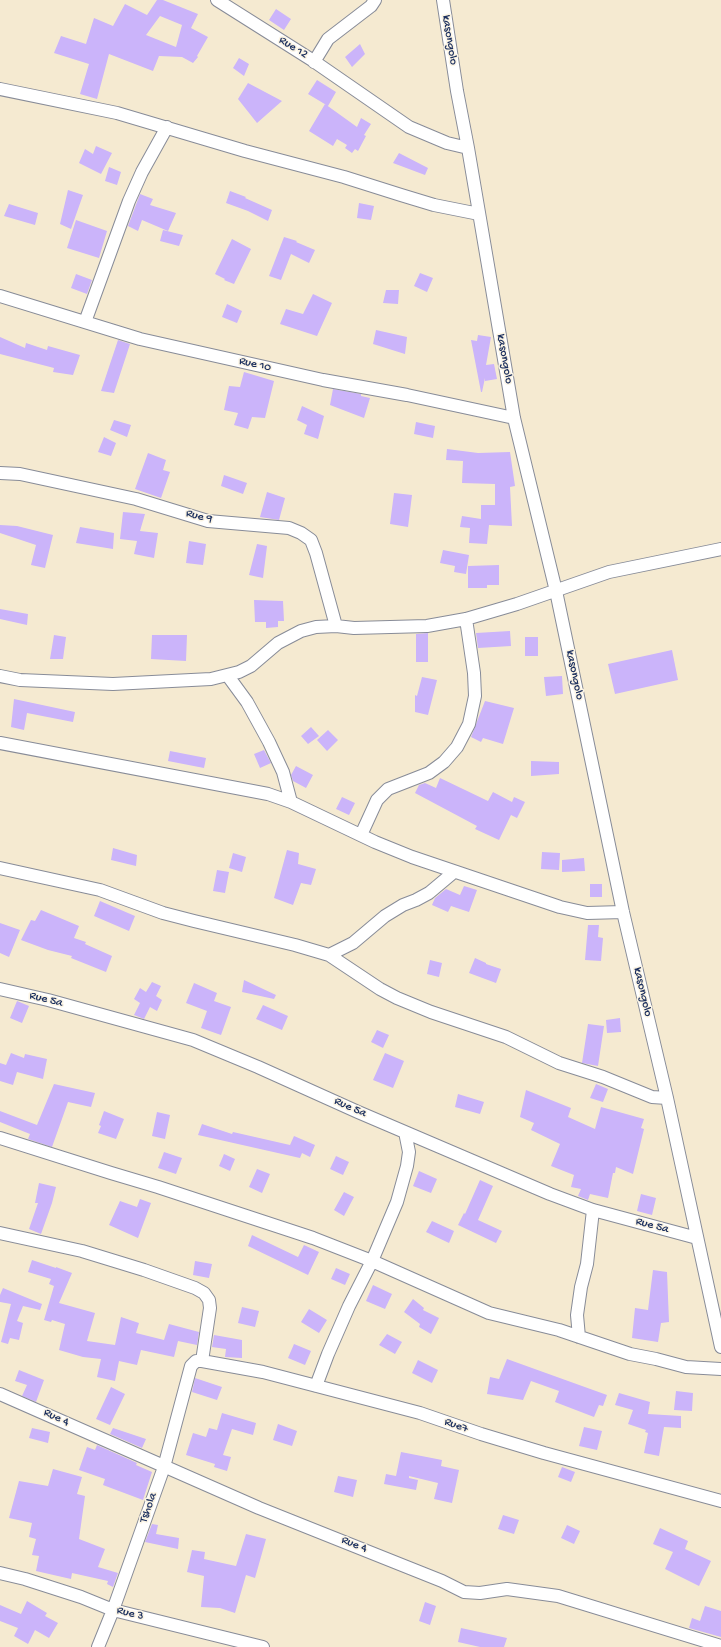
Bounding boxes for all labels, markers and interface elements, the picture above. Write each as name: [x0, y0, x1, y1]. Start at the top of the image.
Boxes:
street label: kasongolo: [438, 14, 460, 66]
street label: Rue 12: [276, 33, 310, 63]
street label: kasongolo: [493, 333, 515, 385]
street label: Rue 10: [237, 354, 273, 376]
street label: Rue 9: [184, 507, 214, 527]
street label: kasongolo: [562, 649, 586, 701]
street label: kasongolo: [629, 966, 655, 1018]
street label: Rue 5a: [28, 989, 64, 1011]
street label: Rue 5a: [332, 1095, 368, 1121]
street label: Rue 5a: [634, 1215, 670, 1237]
street label: Rue 4: [41, 1406, 71, 1430]
street label: Rue7: [442, 1415, 470, 1437]
street label: Tshola: [137, 1491, 161, 1525]
street label: Rue 4: [339, 1533, 369, 1557]
street label: Rue 3: [115, 1604, 145, 1624]

